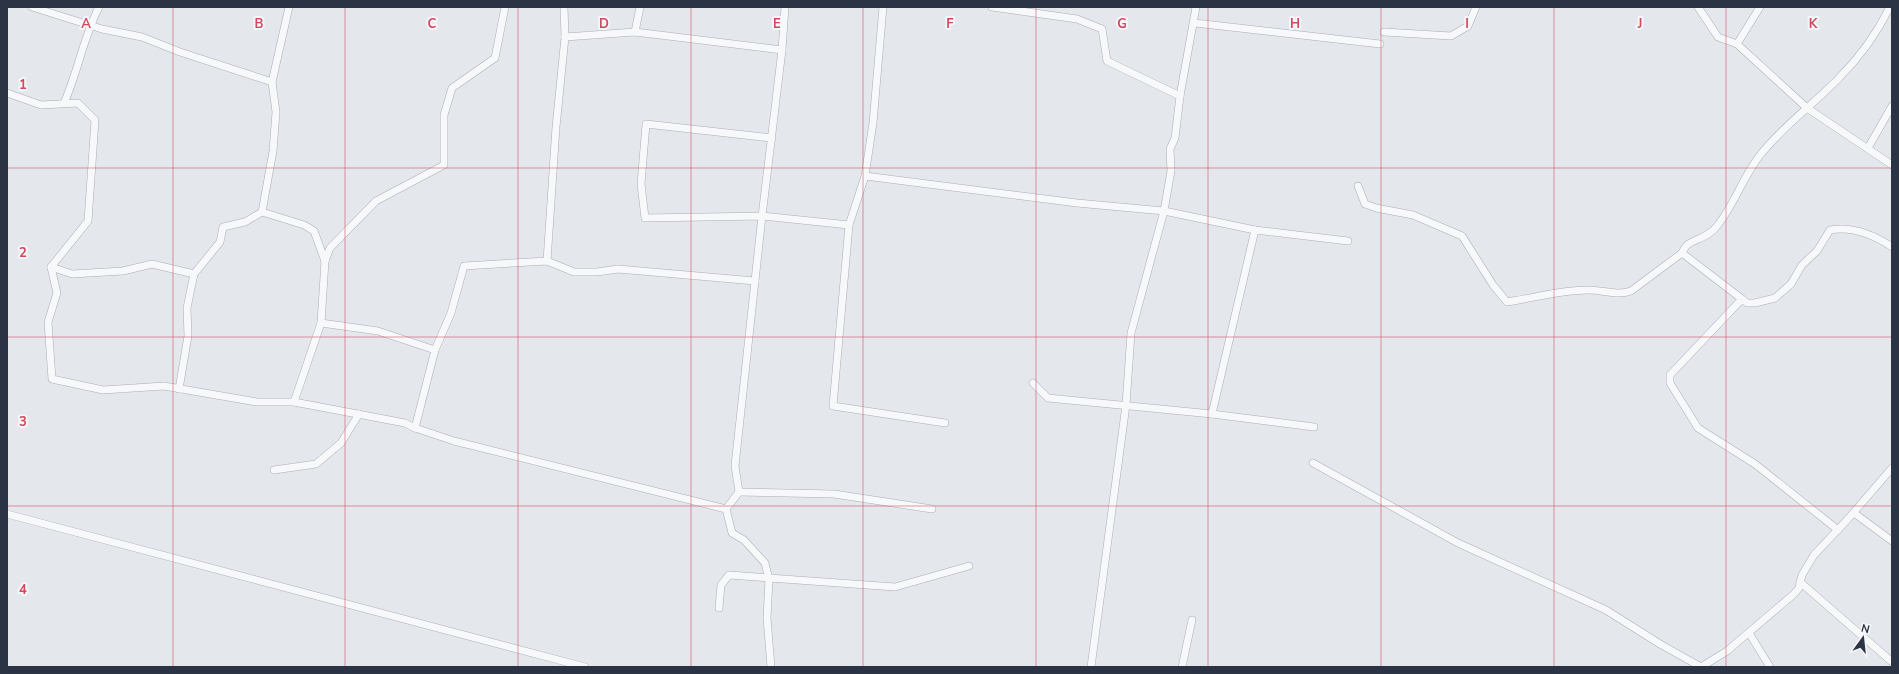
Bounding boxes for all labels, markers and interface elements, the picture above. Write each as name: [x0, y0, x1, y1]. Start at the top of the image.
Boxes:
text: A: [81, 15, 91, 33]
text: B: [255, 15, 264, 33]
text: C: [428, 15, 437, 33]
text: D: [599, 15, 609, 33]
text: E: [773, 15, 781, 33]
text: F: [946, 15, 954, 33]
text: G: [1117, 15, 1127, 33]
text: H: [1290, 15, 1300, 33]
text: I: [1465, 15, 1469, 33]
text: J: [1637, 15, 1642, 33]
text: K: [1809, 15, 1818, 33]
text: 1: [19, 76, 27, 94]
text: 2: [19, 244, 27, 262]
text: 3: [19, 413, 27, 431]
text: 4: [19, 581, 27, 599]
north arrow: [1843, 618, 1883, 658]
text: N: [1860, 621, 1871, 637]

